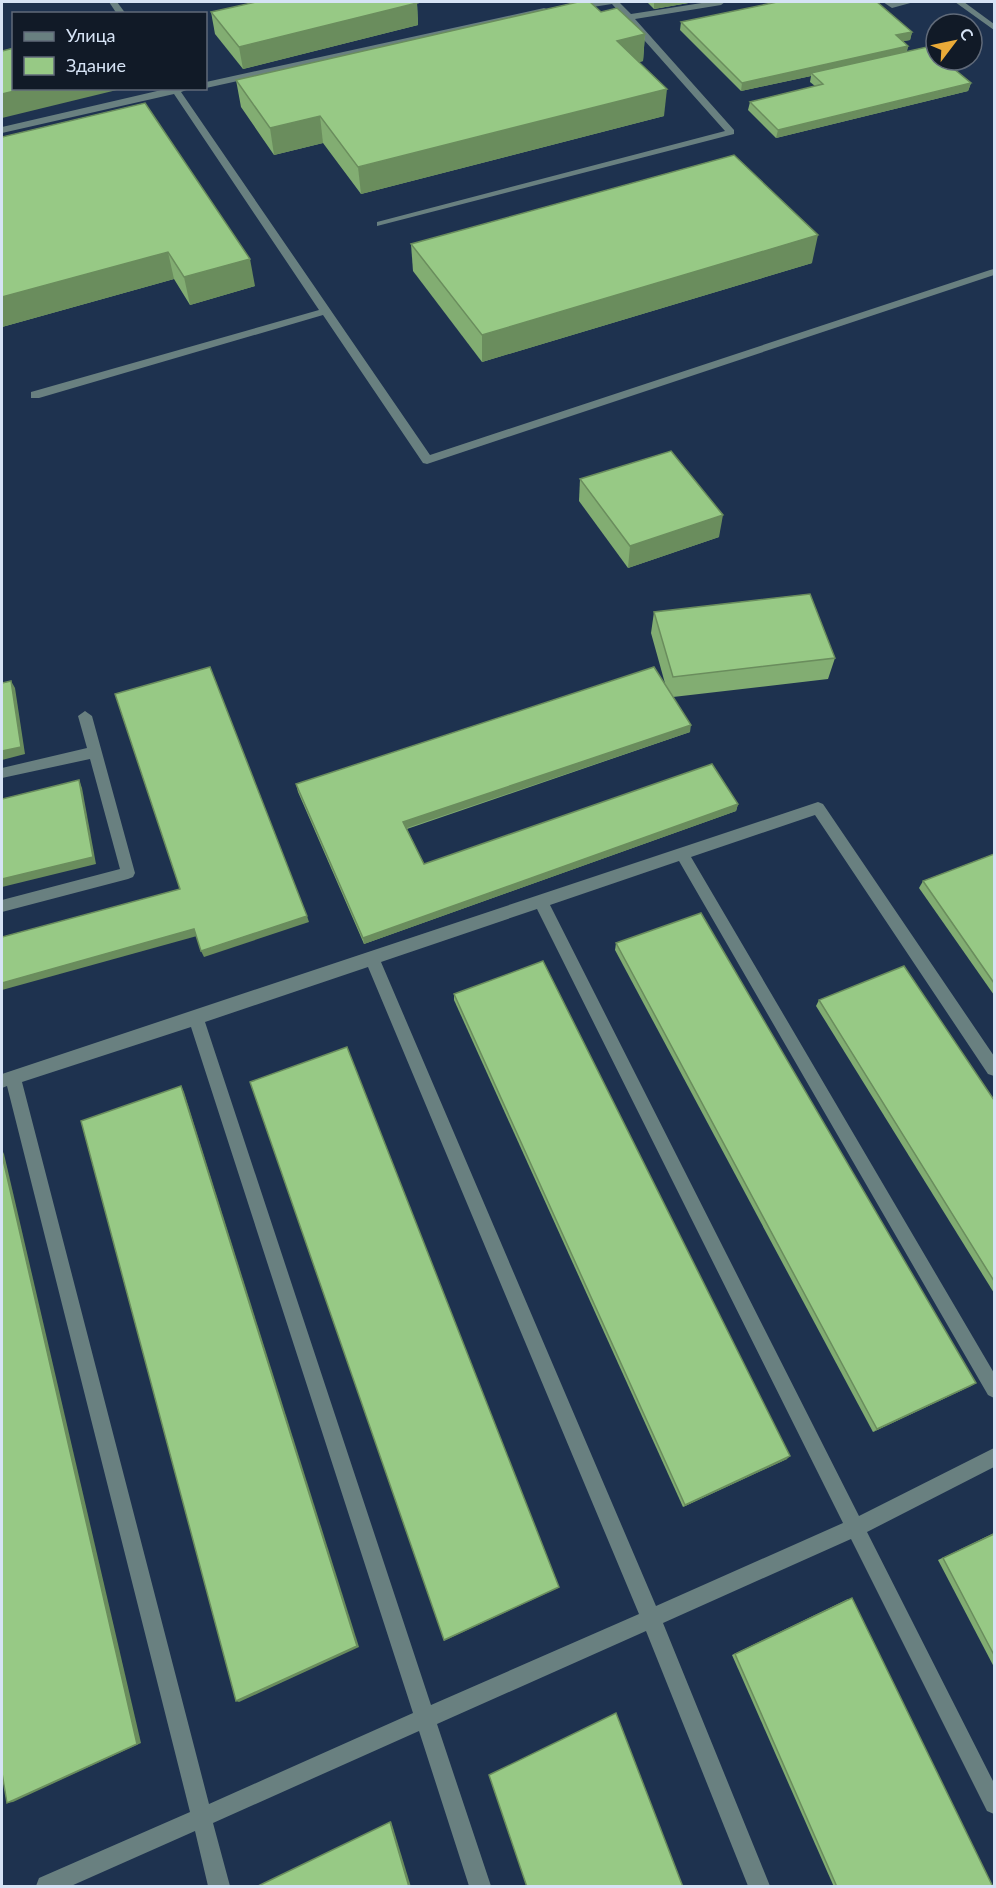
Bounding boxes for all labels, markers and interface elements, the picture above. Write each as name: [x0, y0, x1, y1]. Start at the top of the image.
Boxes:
legend: [12, 12, 207, 90]
north arrow: [924, 12, 984, 72]
text: Улица: [66, 24, 116, 46]
text: С: [956, 24, 978, 44]
text: Здание: [66, 54, 126, 76]

